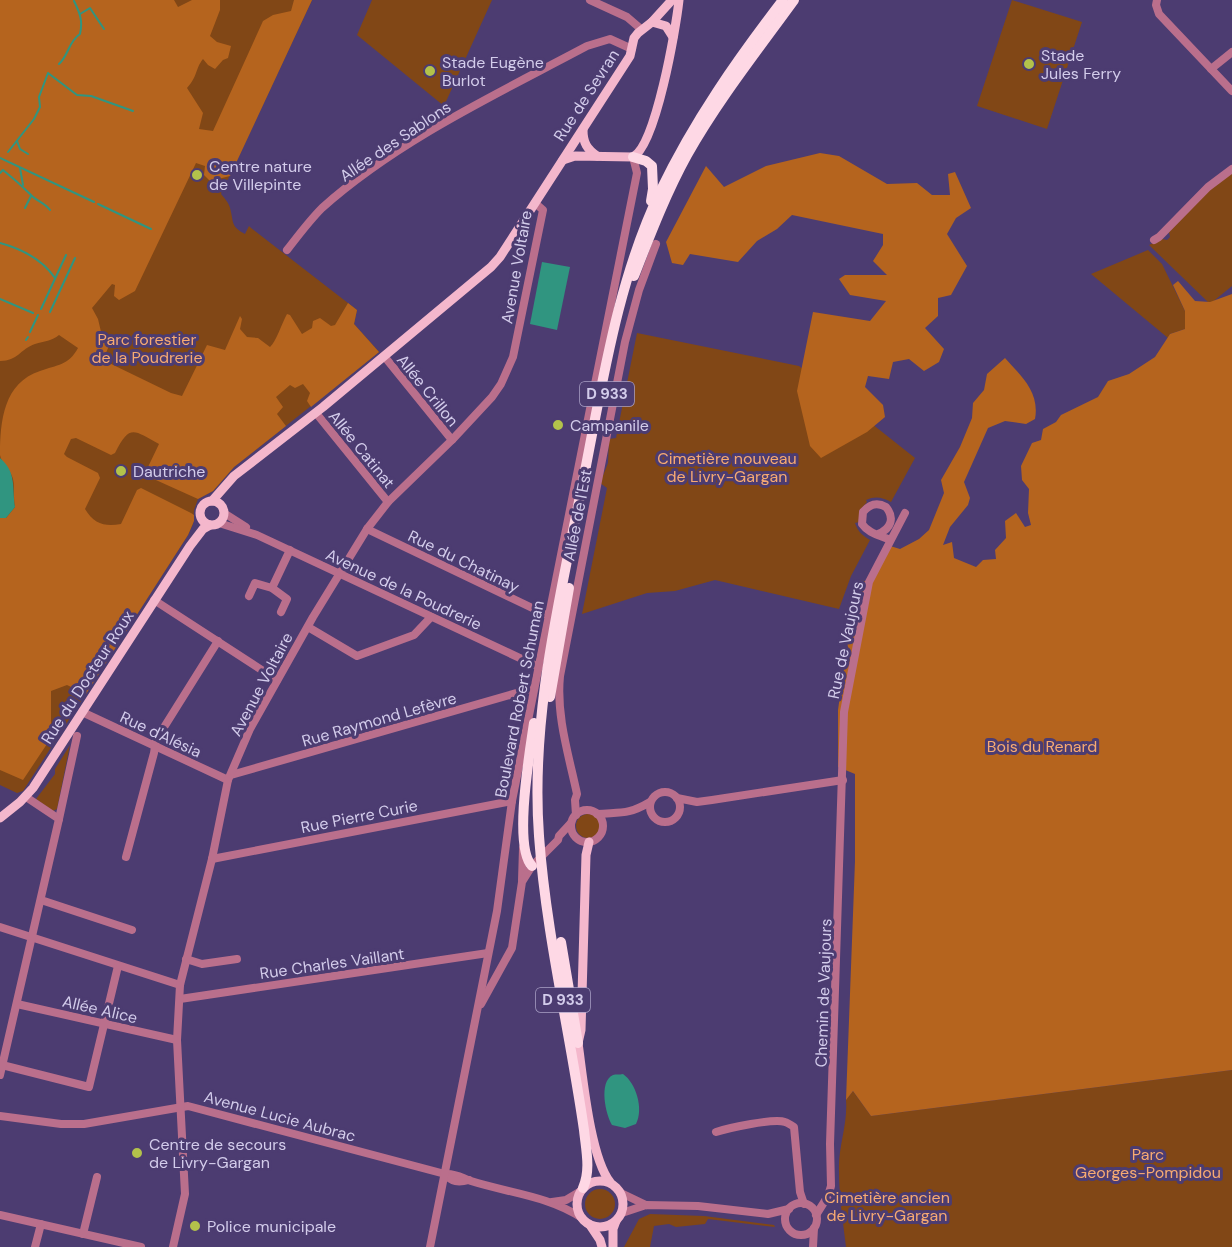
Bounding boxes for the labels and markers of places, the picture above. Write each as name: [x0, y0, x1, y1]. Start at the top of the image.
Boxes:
place label: Stade Jules Ferry: [1041, 45, 1121, 84]
place label: Stade Eugène Burlot: [442, 52, 544, 91]
marker: Stade Jules Ferry: [1022, 57, 1036, 71]
marker: Stade Eugène Burlot: [423, 64, 437, 78]
place label: Centre nature de Villepinte: [209, 156, 312, 195]
marker: Centre nature de Villepinte: [190, 168, 204, 182]
place label: Campanile: [570, 415, 649, 436]
marker: Campanile: [551, 418, 565, 432]
place label: Dautriche: [133, 461, 205, 482]
marker: Dautriche: [114, 464, 128, 478]
place label: Centre de secours de Livry-Gargan: [149, 1134, 286, 1173]
marker: Centre de secours de Livry-Gargan: [130, 1146, 144, 1160]
place label: Police municipale: [207, 1216, 336, 1237]
marker: Police municipale: [188, 1219, 202, 1233]

